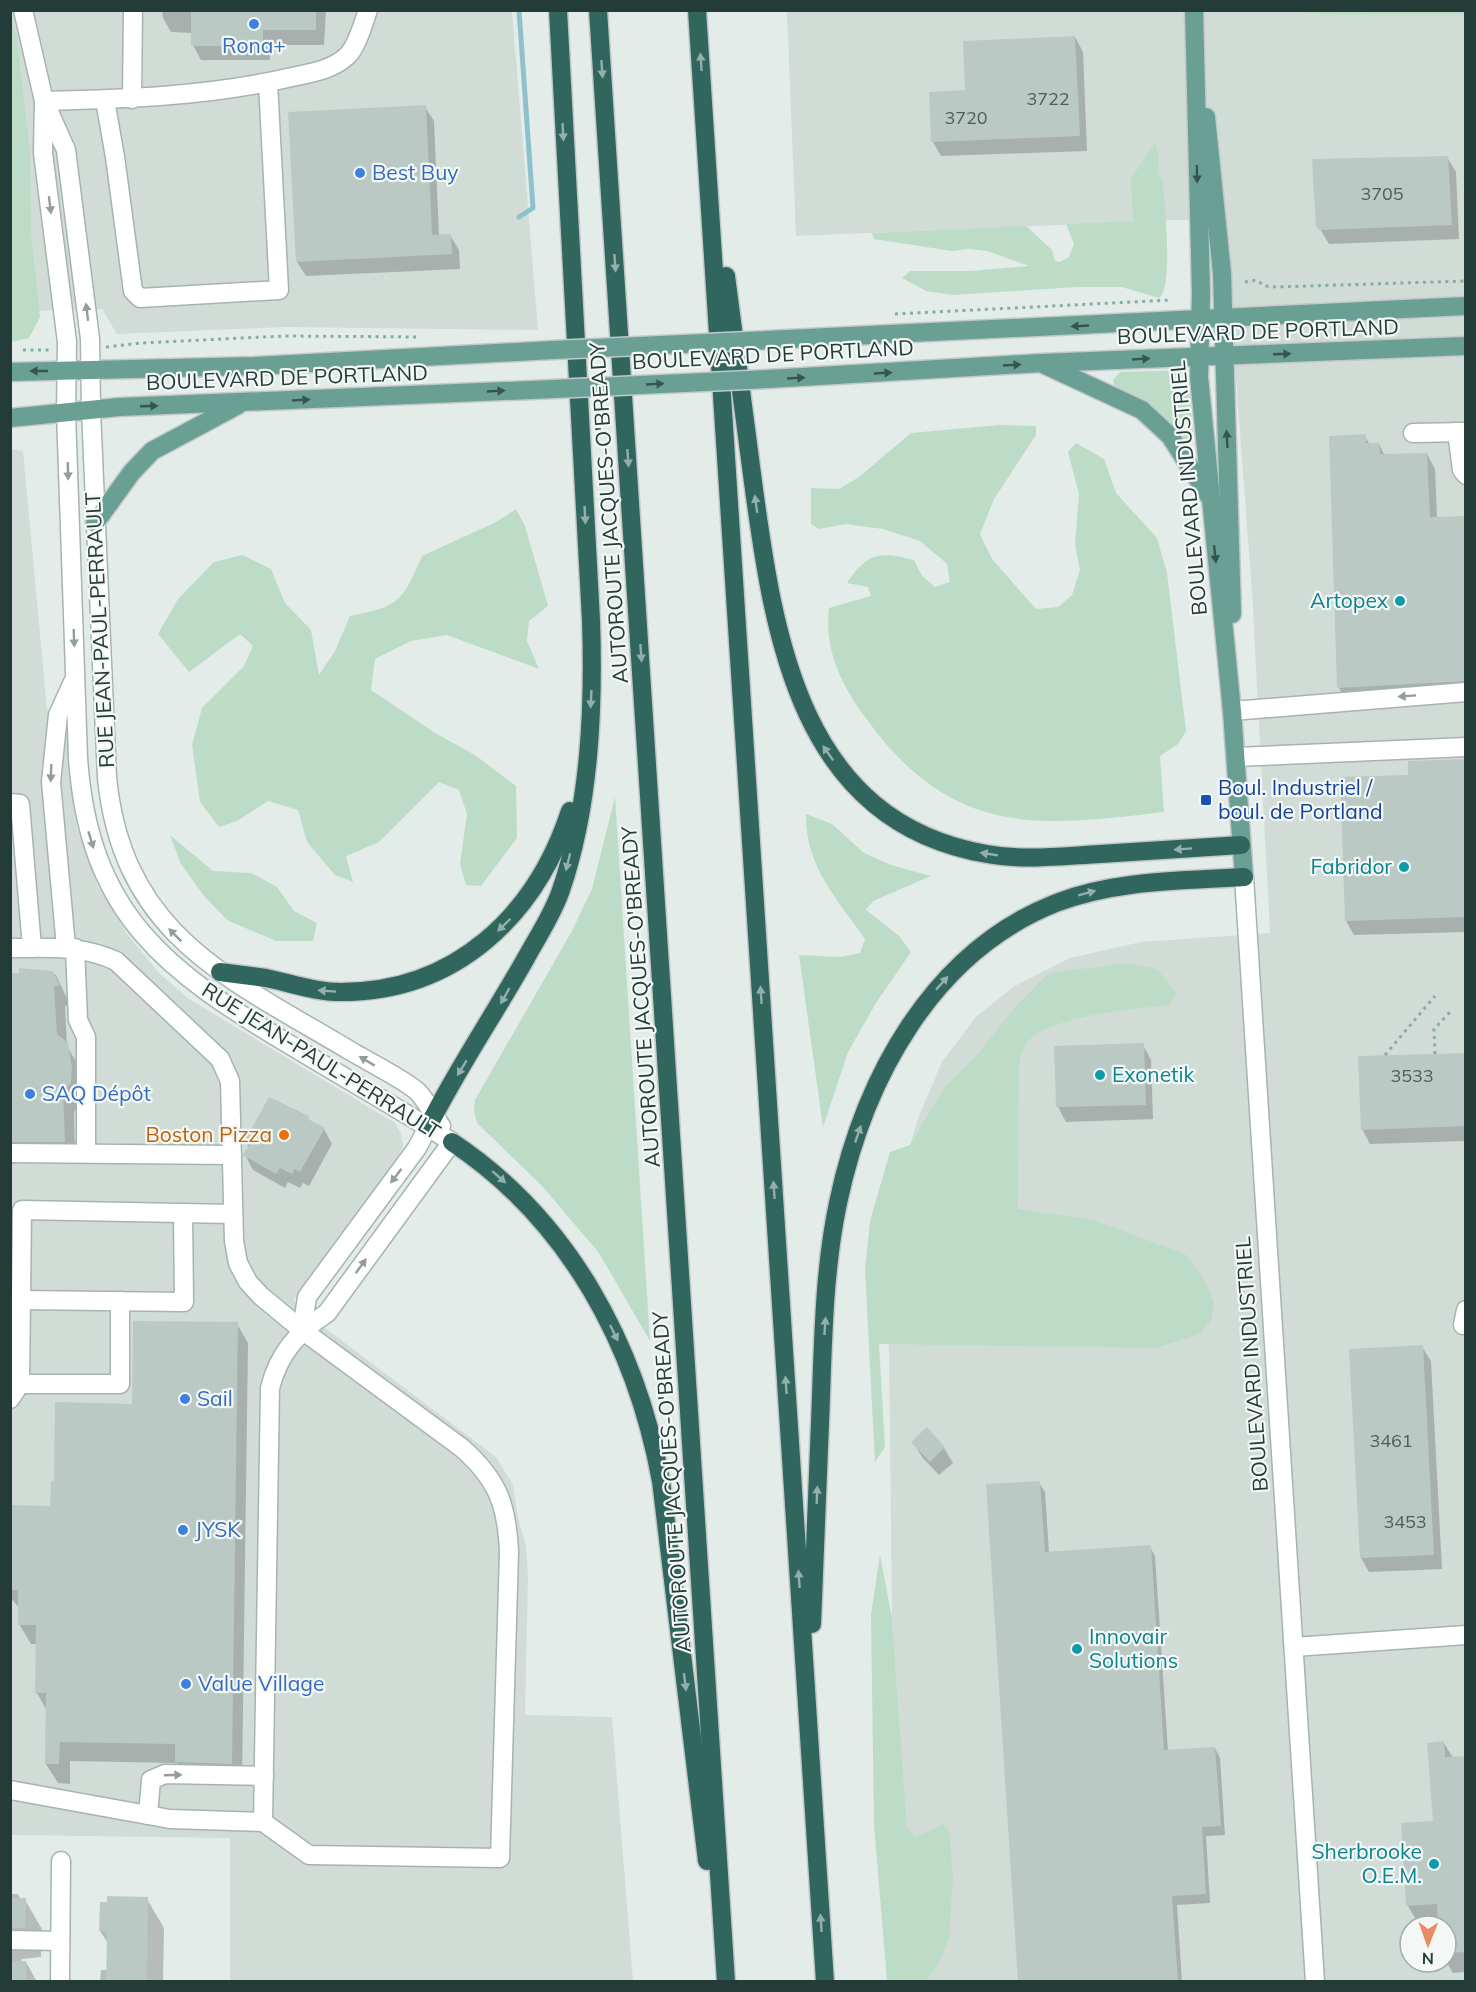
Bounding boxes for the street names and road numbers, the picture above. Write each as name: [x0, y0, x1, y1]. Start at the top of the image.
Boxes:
street label: BOULEVARD DE PORTLAND: [1117, 313, 1399, 349]
street label: BOULEVARD DE PORTLAND: [631, 334, 914, 374]
street label: AUTOROUTE JACQUES-O'BREADY: [583, 342, 633, 684]
street label: BOULEVARD DE PORTLAND: [146, 359, 428, 395]
street label: BOULEVARD INDUSTRIEL: [1164, 359, 1212, 616]
street label: RUE JEAN-PAUL-PERRAULT: [79, 491, 119, 769]
street label: AUTOROUTE JACQUES-O'BREADY: [615, 826, 665, 1168]
street label: RUE JEAN-PAUL-PERRAULT: [198, 976, 446, 1145]
street label: BOULEVARD INDUSTRIEL: [1229, 1235, 1273, 1492]
street label: AUTOROUTE JACQUES-O'BREADY: [646, 1311, 696, 1653]

